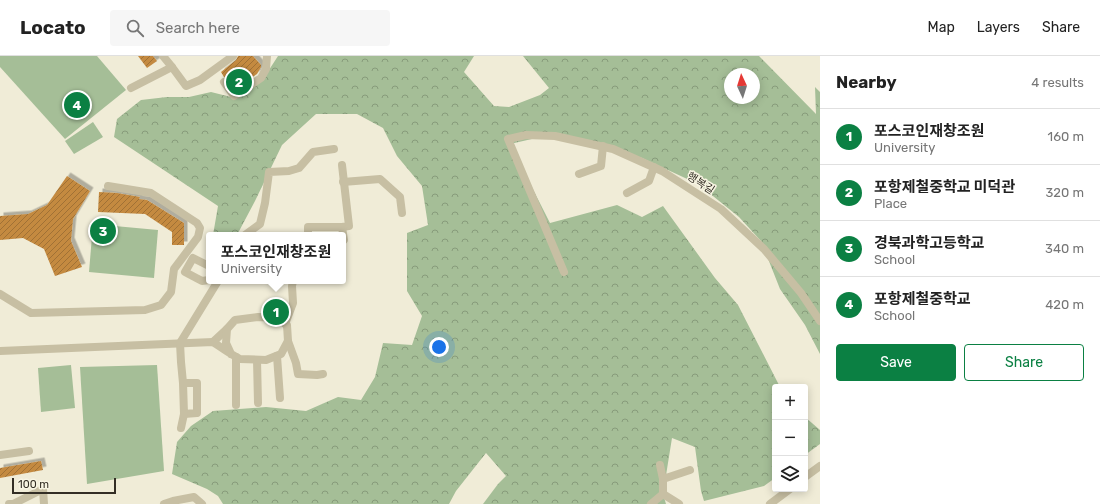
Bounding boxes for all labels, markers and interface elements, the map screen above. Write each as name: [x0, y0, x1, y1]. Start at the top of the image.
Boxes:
search box: [110, 10, 390, 46]
text: Locato: [20, 16, 86, 39]
icon: search: [124, 17, 146, 39]
text: Search here: [156, 19, 240, 37]
text: Map: [928, 19, 955, 36]
text: Layers: [977, 19, 1020, 36]
text: Share: [1042, 19, 1080, 36]
pin: 2: [226, 67, 252, 97]
north arrow: [724, 68, 760, 104]
text: Nearby: [836, 72, 897, 92]
text: 4 results: [1031, 75, 1084, 90]
pin: 4: [64, 90, 90, 120]
text: 포스코인재창조원: [874, 122, 984, 140]
text: 1: [846, 129, 852, 144]
text: 160 m: [1048, 129, 1084, 144]
text: University: [874, 140, 935, 155]
street label: 행복길: [684, 170, 717, 197]
text: 포항제철중학교 미덕관: [874, 178, 1015, 196]
text: 2: [845, 185, 853, 200]
text: 320 m: [1046, 185, 1084, 200]
text: Place: [874, 196, 907, 211]
pin: 3: [90, 216, 116, 246]
popup: [206, 232, 346, 284]
text: 경북과학고등학교: [874, 234, 984, 252]
text: 3: [845, 241, 853, 256]
text: 340 m: [1045, 241, 1084, 256]
text: 포스코인재창조원: [221, 243, 331, 261]
text: School: [874, 252, 915, 267]
text: University: [221, 261, 282, 276]
text: 포항제철중학교: [874, 290, 971, 308]
pin: 1: [263, 297, 289, 327]
text: 4: [845, 297, 853, 312]
text: 420 m: [1045, 297, 1084, 312]
text: School: [874, 308, 915, 323]
your location: [429, 337, 449, 357]
button: Save: [836, 344, 956, 381]
button: Share: [964, 344, 1084, 381]
map controls: [772, 384, 808, 492]
button: +: [772, 384, 808, 420]
button: −: [772, 420, 808, 456]
button: layers: [772, 456, 808, 492]
scale bar: [12, 476, 116, 495]
text: 100 m: [18, 478, 49, 491]

